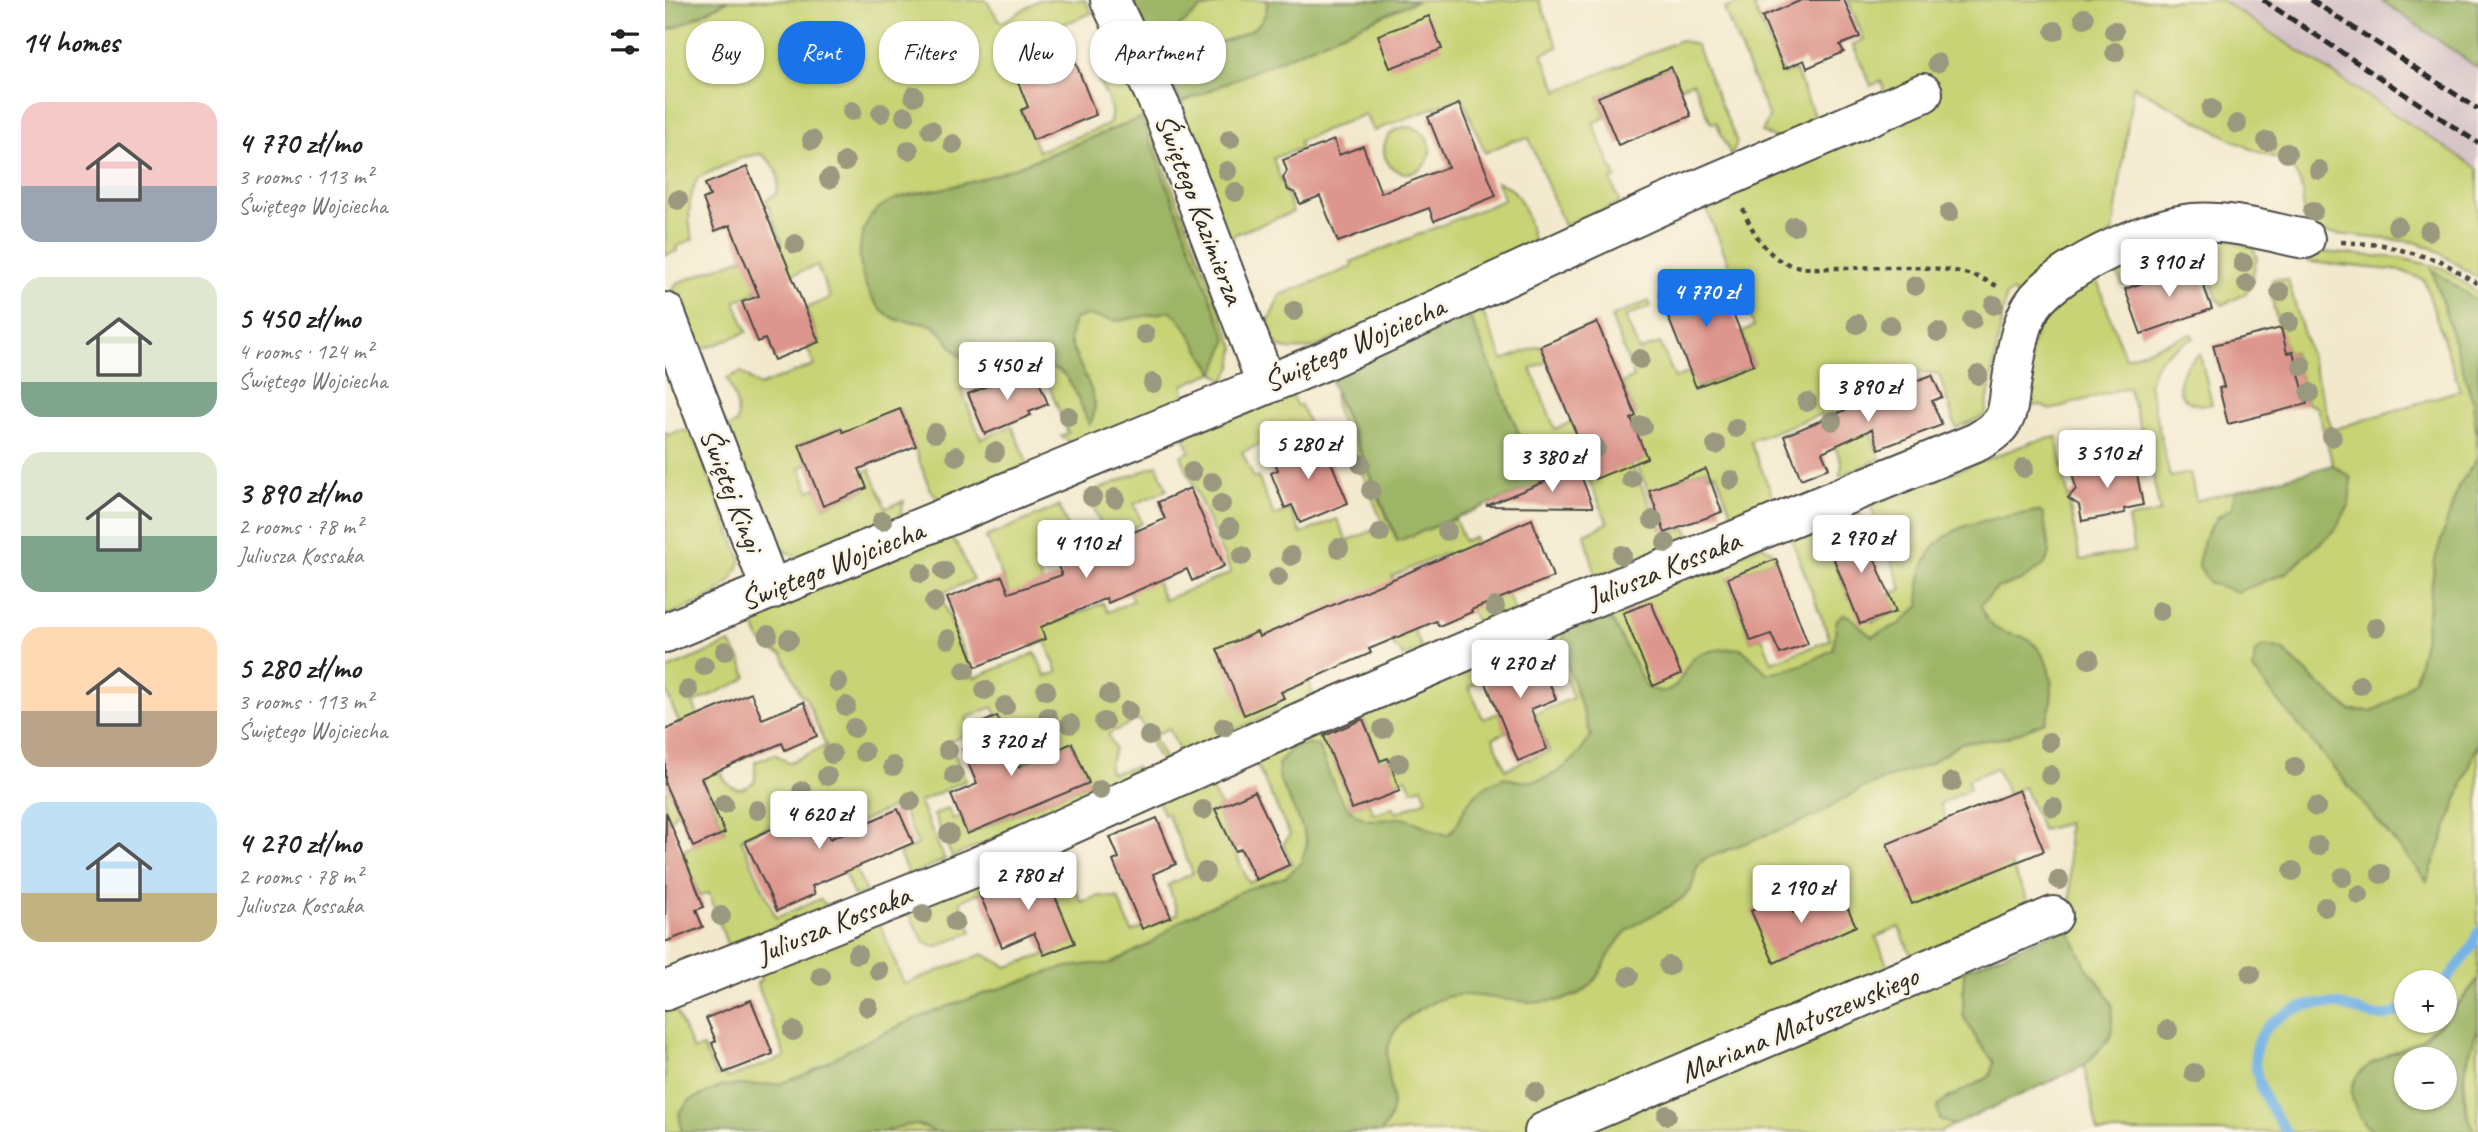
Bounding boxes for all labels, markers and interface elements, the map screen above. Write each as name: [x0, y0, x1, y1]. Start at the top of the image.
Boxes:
chip: Buy: [686, 21, 764, 84]
chip: Rent: [778, 21, 865, 84]
chip: Filters: [879, 21, 979, 84]
chip: New: [993, 21, 1076, 84]
chip: Apartment: [1090, 21, 1226, 84]
text: 14 homes: [21, 23, 119, 61]
icon: filters: [606, 23, 644, 61]
street label: Świętego Kazimierza: [1146, 109, 1254, 311]
text: 4 770 zł/mo: [238, 124, 361, 162]
icon: home: [77, 130, 161, 214]
text: 3 rooms · 113 m²: [238, 162, 373, 191]
text: Świętego Wojciecha: [238, 191, 387, 220]
pin: 3 910 zł: [2097, 240, 2241, 299]
text: 3 910 zł: [2137, 247, 2201, 276]
pin: 4 770 zł: [1634, 270, 1778, 329]
text: 4 770 zł: [1674, 277, 1738, 306]
street label: Świętego Wojciecha: [1257, 286, 1453, 401]
text: 5 450 zł/mo: [238, 299, 360, 337]
icon: home: [77, 305, 161, 389]
text: 4 rooms · 124 m²: [238, 337, 373, 366]
pin: 5 450 zł: [935, 342, 1079, 402]
text: 5 450 zł: [975, 350, 1039, 379]
pin: 3 890 zł: [1796, 364, 1940, 424]
text: Świętego Wojciecha: [238, 366, 387, 395]
text: 3 890 zł: [1836, 372, 1900, 401]
pin: 5 280 zł: [1236, 421, 1380, 481]
street label: Świętej Kingi: [691, 423, 774, 560]
text: 5 280 zł: [1276, 429, 1340, 458]
pin: 3 510 zł: [2035, 430, 2179, 490]
pin: 3 380 zł: [1480, 434, 1624, 494]
text: 3 510 zł: [2075, 438, 2139, 467]
text: 3 380 zł: [1520, 442, 1584, 471]
text: 3 890 zł/mo: [238, 474, 361, 512]
icon: home: [77, 480, 161, 564]
street label: Świętego Wojciecha: [735, 510, 932, 619]
text: 2 rooms · 78 m²: [238, 512, 362, 541]
pin: 2 970 zł: [1789, 516, 1933, 575]
pin: 4 110 zł: [1014, 520, 1158, 580]
street label: Juliusza Kossaka: [1578, 520, 1747, 618]
text: 2 970 zł: [1829, 523, 1893, 552]
text: 4 110 zł: [1054, 528, 1118, 557]
text: Juliusza Kossaka: [238, 541, 363, 570]
pin: 4 270 zł: [1448, 640, 1592, 700]
text: 4 270 zł: [1488, 648, 1552, 677]
text: 5 280 zł/mo: [238, 649, 361, 687]
icon: home: [77, 655, 161, 739]
text: 3 rooms · 113 m²: [238, 687, 373, 716]
text: Świętego Wojciecha: [238, 716, 387, 745]
pin: 3 720 zł: [939, 718, 1083, 778]
text: 3 720 zł: [979, 726, 1043, 755]
pin: 4 620 zł: [747, 792, 891, 851]
text: 4 620 zł: [786, 799, 852, 828]
text: 4 270 zł/mo: [238, 824, 361, 862]
icon: home: [77, 830, 161, 914]
pin: 2 780 zł: [956, 852, 1100, 912]
text: 2 780 zł: [996, 860, 1060, 889]
text: 2 rooms · 78 m²: [238, 862, 362, 891]
pin: 2 190 zł: [1729, 866, 1873, 925]
text: 2 190 zł: [1769, 873, 1833, 902]
street label: Juliusza Kossaka: [748, 875, 917, 973]
text: Juliusza Kossaka: [238, 891, 363, 920]
street label: Mariana Matuszewskiego: [1674, 956, 1925, 1091]
map controls: [2394, 970, 2457, 1110]
button: +: [2394, 970, 2457, 1033]
button: −: [2394, 1047, 2457, 1110]

